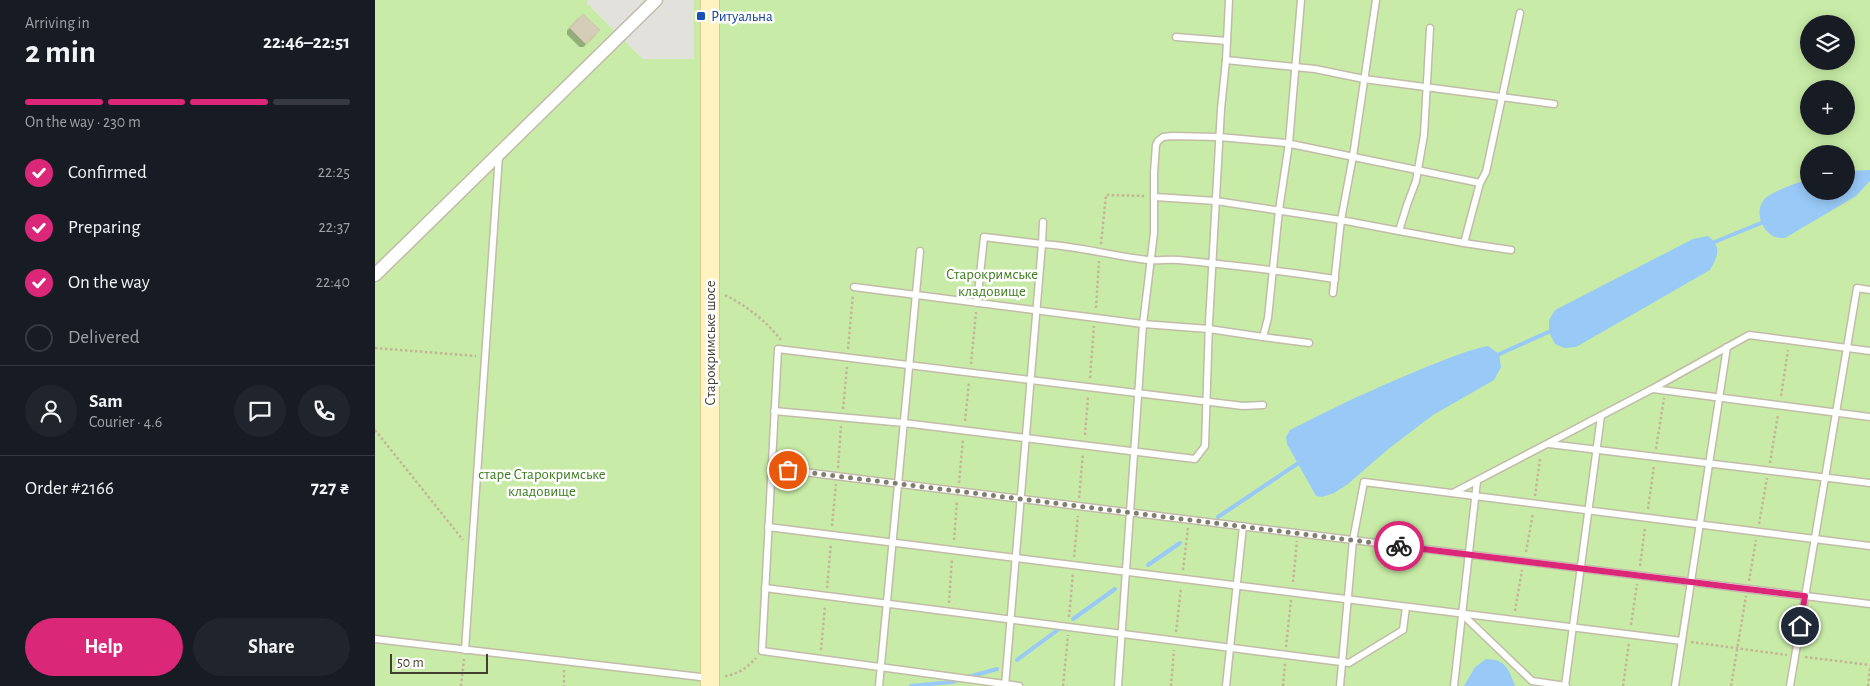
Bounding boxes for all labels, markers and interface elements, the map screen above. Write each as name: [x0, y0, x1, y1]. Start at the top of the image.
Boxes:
place label: Ритуальна: [711, 9, 773, 24]
marker: Ритуальна: [695, 10, 707, 22]
text: Arriving in: [25, 15, 90, 31]
map controls: [1800, 15, 1855, 200]
button: layers: [1800, 15, 1855, 70]
text: 22:46–22:51: [263, 33, 350, 52]
text: 2 min: [25, 36, 96, 68]
button: +: [1800, 80, 1855, 135]
text: On the way · 230 m: [25, 114, 141, 130]
button: −: [1800, 145, 1855, 200]
icon: check: [25, 159, 53, 187]
text: Confirmed: [68, 163, 147, 182]
text: 22:25: [318, 164, 350, 180]
icon: check: [25, 214, 53, 242]
text: Preparing: [68, 218, 141, 237]
text: 22:37: [319, 219, 350, 235]
park label: Старокримське кладовище: [946, 267, 1038, 299]
icon: check: [25, 269, 53, 297]
text: On the way: [68, 273, 150, 292]
text: 22:40: [316, 274, 350, 290]
street label: Старокримське шосе: [703, 280, 718, 406]
text: Delivered: [68, 328, 140, 347]
button: person: [25, 385, 77, 437]
button: chat: [234, 385, 286, 437]
button: phone: [298, 385, 350, 437]
text: Sam: [89, 392, 123, 411]
text: Courier · 4.6: [89, 414, 162, 430]
pin: [767, 449, 809, 491]
icon: bag: [774, 456, 802, 484]
park label: старе Старокримське кладовище: [478, 467, 606, 499]
text: Order #2166: [25, 479, 114, 498]
text: 727 ₴: [311, 479, 350, 498]
courier: [1374, 521, 1424, 571]
icon: bike: [1385, 532, 1413, 560]
pin: [1779, 605, 1821, 647]
icon: home: [1786, 612, 1814, 640]
button: Help: [25, 618, 183, 676]
button: Share: [193, 618, 350, 676]
scale bar: [390, 651, 487, 674]
text: 50 m: [397, 656, 424, 670]

